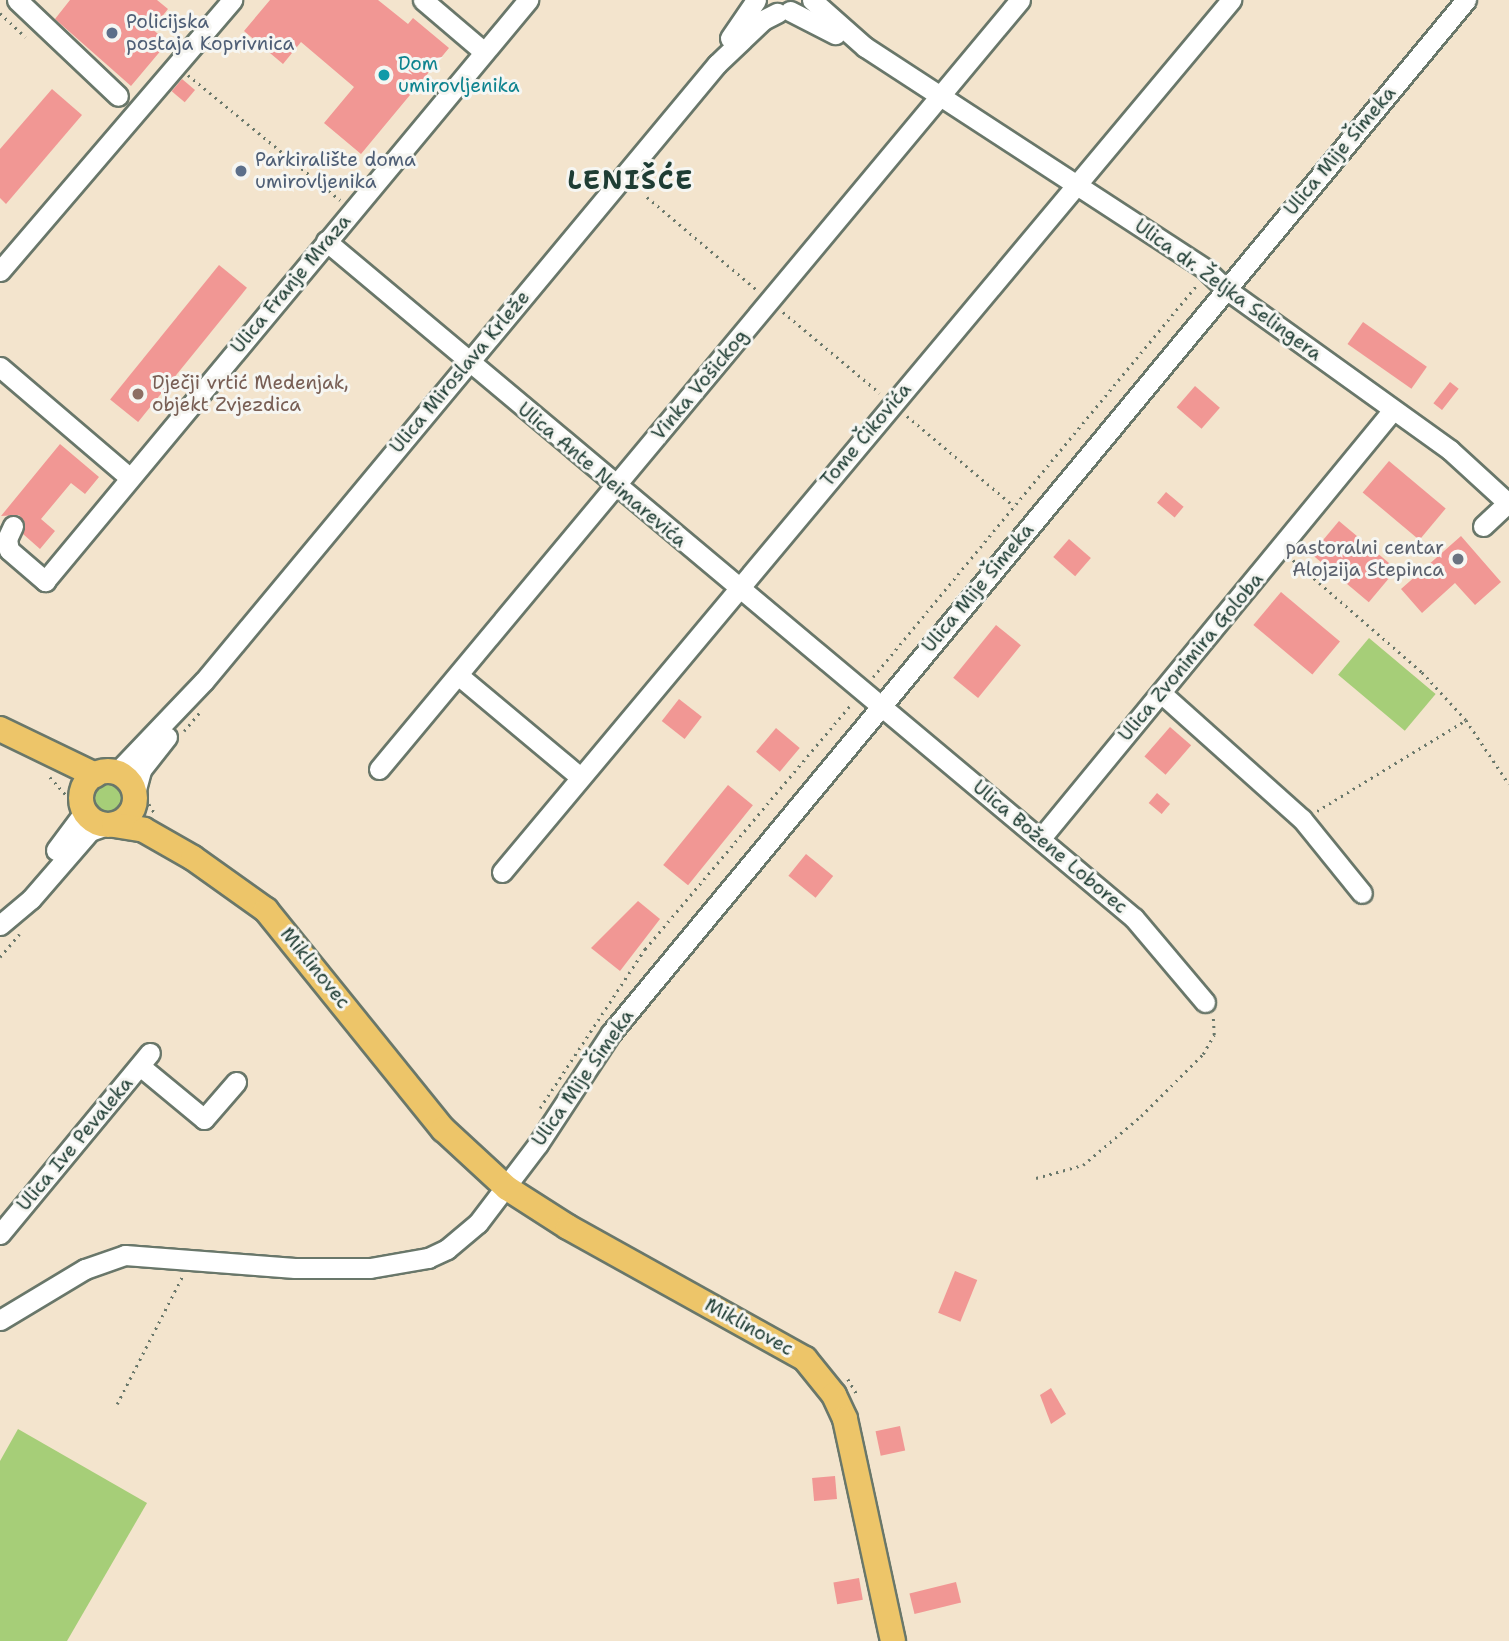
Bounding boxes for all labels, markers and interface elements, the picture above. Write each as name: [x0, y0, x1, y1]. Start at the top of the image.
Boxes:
place label: Policijska postaja Koprivnica: [126, 11, 294, 55]
marker: Policijska postaja Koprivnica: [104, 25, 120, 41]
place label: Dom umirovljenika: [398, 53, 520, 97]
marker: Dom umirovljenika: [376, 67, 392, 83]
street label: Ulica Mije Šimeka: [1279, 82, 1401, 220]
place label: Parkiralište doma umirovljenika: [255, 149, 416, 193]
marker: Parkiralište doma umirovljenika: [233, 163, 249, 179]
district label: LENIŠĆE: [568, 164, 694, 196]
street label: Ulica Franje Mraza: [226, 210, 356, 358]
street label: Ulica dr. Željka Selingera: [1130, 214, 1326, 366]
street label: Ulica Miroslava Krleže: [385, 286, 535, 458]
street label: Vinka Vošickog: [647, 325, 753, 445]
place label: Dječji vrtić Medenjak, objekt Zvjezdica: [152, 372, 349, 416]
street label: Tome Čikovića: [816, 378, 916, 492]
marker: Dječji vrtić Medenjak, objekt Zvjezdica: [130, 386, 146, 402]
street label: Ulica Ante Neimarevića: [513, 398, 691, 552]
street label: Ulica Mije Šimeka: [917, 519, 1039, 657]
place label: pastoralni centar Alojzija Stepinca: [1285, 537, 1444, 581]
marker: pastoralni centar Alojzija Stepinca: [1450, 551, 1466, 567]
street label: Ulica Zvonimira Goloba: [1114, 568, 1268, 746]
street label: Ulica Božene Loborec: [968, 776, 1132, 918]
street label: Miklinovec: [275, 923, 355, 1013]
street label: Ulica Mije Šimeka: [527, 1005, 639, 1151]
street label: Ulica Ive Pevaleka: [12, 1072, 138, 1216]
street label: Miklinovec: [701, 1293, 797, 1361]

